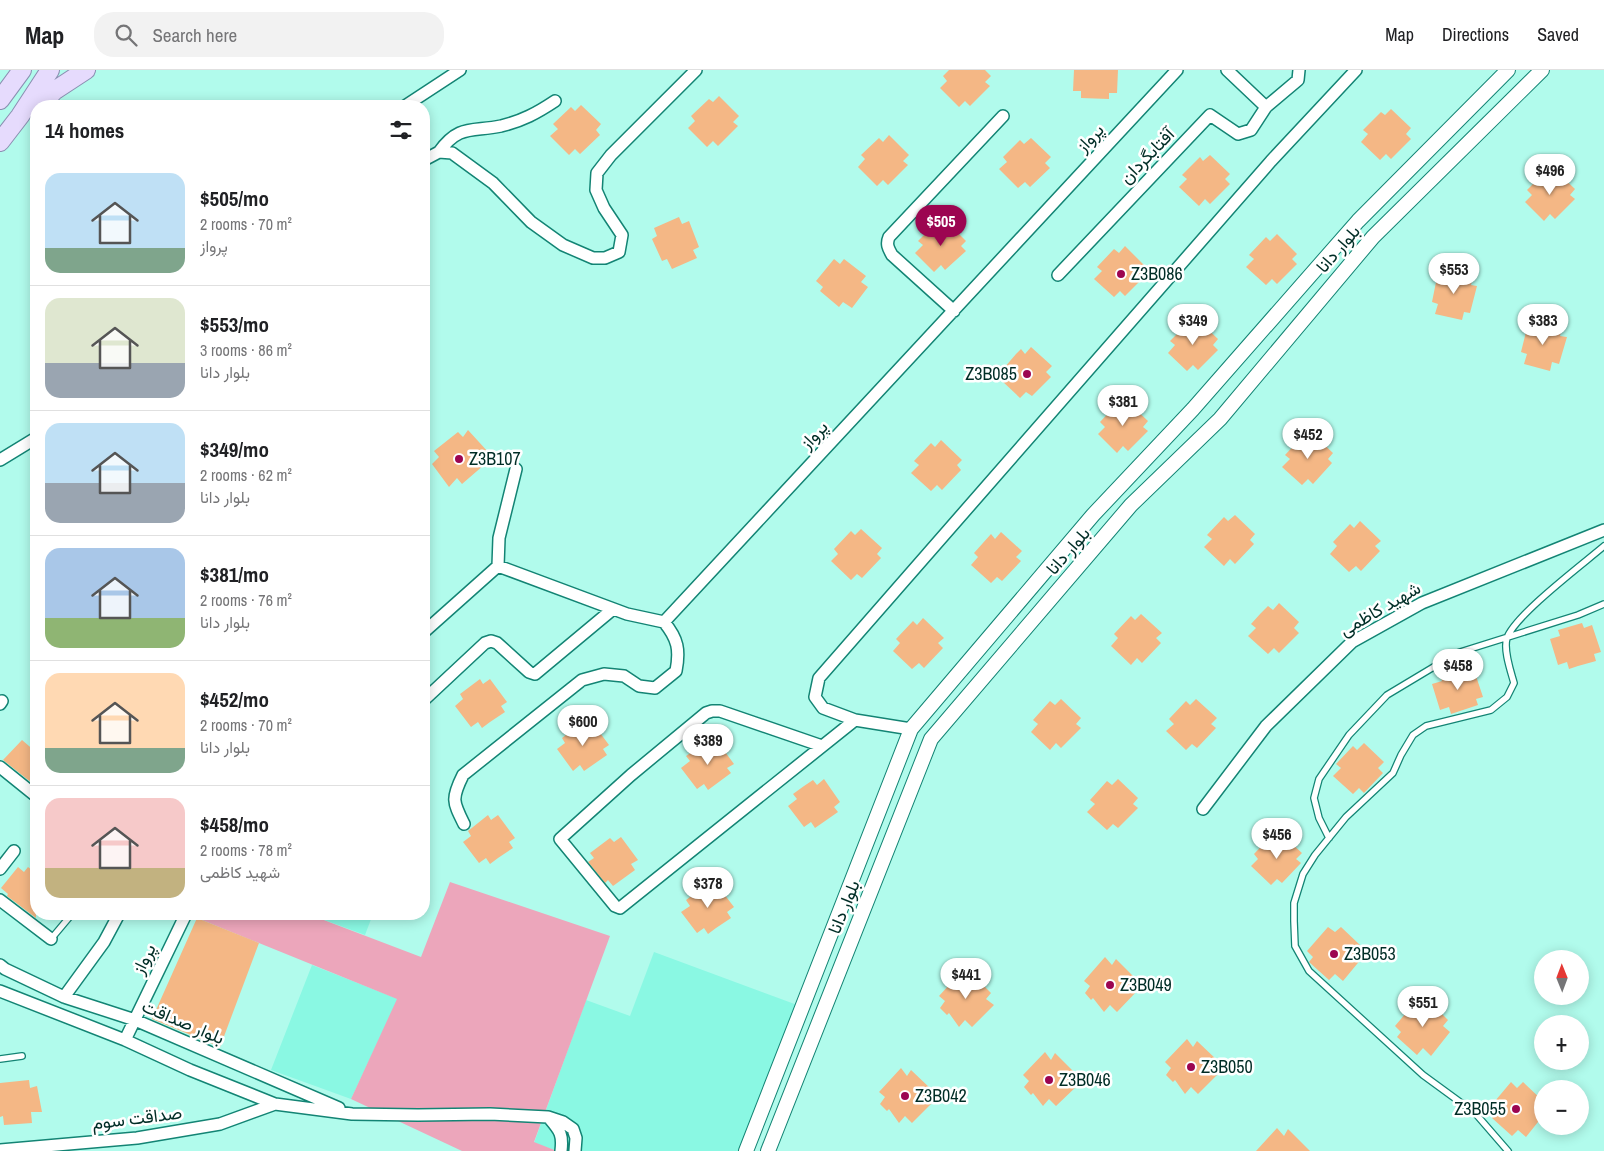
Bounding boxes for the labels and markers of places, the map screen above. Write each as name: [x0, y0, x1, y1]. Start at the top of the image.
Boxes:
pin: $496: [1520, 154, 1580, 196]
pin: $505: [911, 204, 971, 247]
pin: $553: [1424, 252, 1484, 295]
place label: Z3B086: [1131, 261, 1183, 286]
marker: Z3B086: [1115, 268, 1127, 280]
pin: $349: [1163, 304, 1223, 346]
pin: $383: [1513, 304, 1573, 346]
place label: Z3B085: [965, 361, 1017, 386]
marker: Z3B085: [1021, 368, 1033, 380]
pin: $381: [1093, 384, 1153, 427]
pin: $452: [1278, 418, 1338, 460]
place label: Z3B107: [469, 446, 521, 471]
marker: Z3B107: [453, 453, 465, 465]
pin: $458: [1428, 648, 1488, 691]
pin: $600: [553, 704, 613, 747]
pin: $389: [678, 724, 738, 766]
pin: $456: [1247, 818, 1307, 860]
pin: $378: [678, 866, 738, 909]
place label: Z3B053: [1344, 941, 1396, 966]
marker: Z3B053: [1328, 948, 1340, 960]
pin: $441: [936, 958, 996, 1000]
place label: Z3B049: [1120, 972, 1172, 997]
marker: Z3B049: [1104, 979, 1116, 991]
pin: $551: [1393, 986, 1453, 1028]
place label: Z3B050: [1201, 1054, 1253, 1079]
marker: Z3B050: [1185, 1061, 1197, 1073]
place label: Z3B046: [1059, 1067, 1111, 1092]
marker: Z3B046: [1043, 1074, 1055, 1086]
place label: Z3B042: [915, 1083, 967, 1108]
marker: Z3B042: [899, 1090, 911, 1102]
place label: Z3B055: [1454, 1096, 1506, 1121]
marker: Z3B055: [1510, 1103, 1522, 1115]

